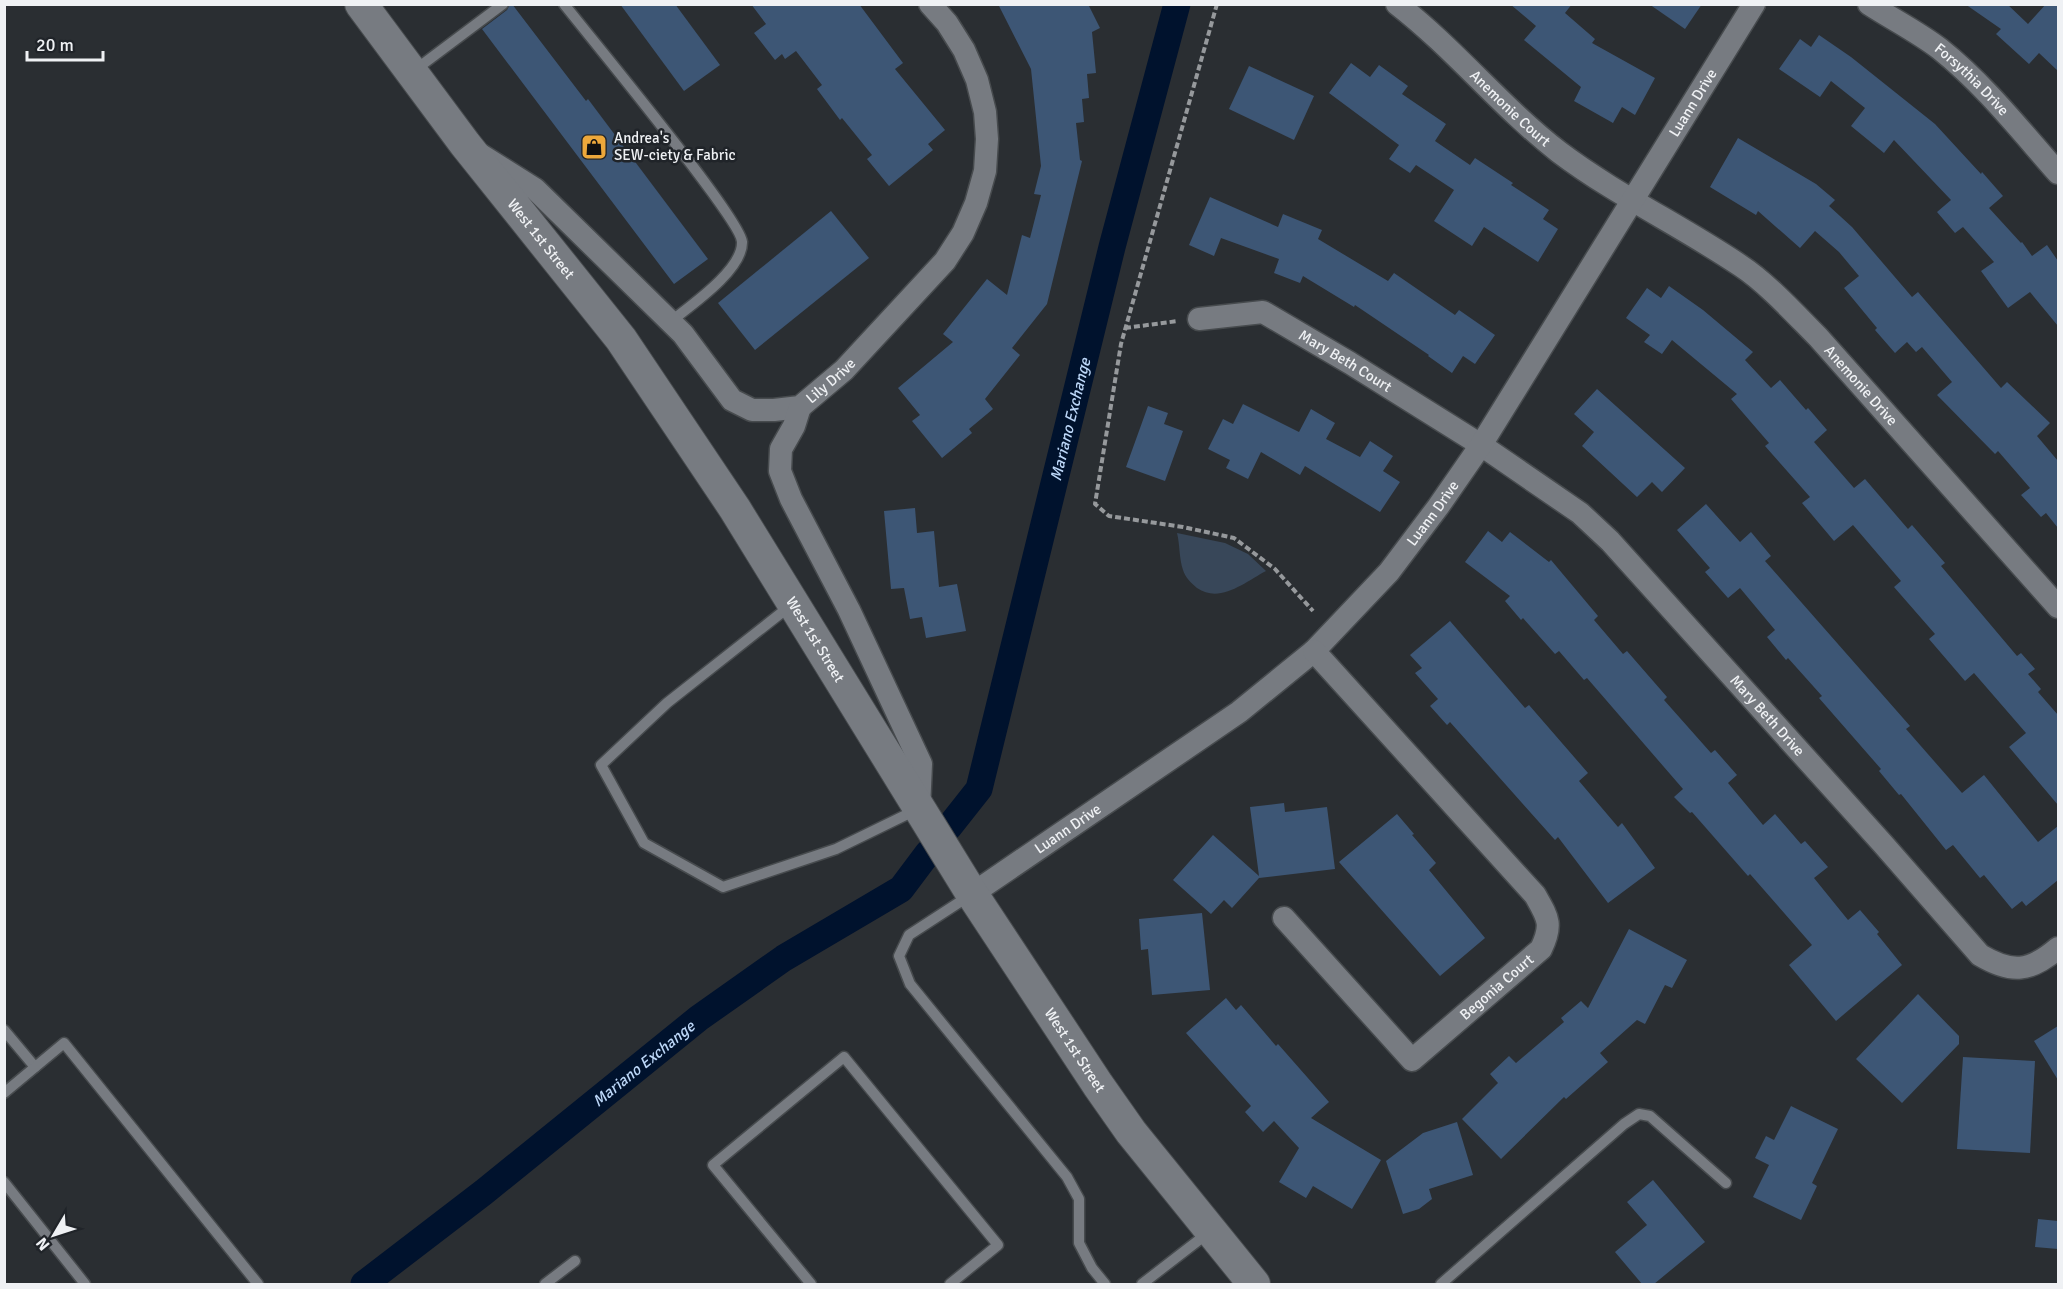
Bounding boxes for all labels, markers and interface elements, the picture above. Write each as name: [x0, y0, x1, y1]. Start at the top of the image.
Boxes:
scale bar: [27, 24, 104, 62]
text: 20 m: [36, 34, 74, 56]
street label: Forsythia Drive: [1931, 39, 2013, 119]
street label: Anemonie Court: [1466, 66, 1554, 150]
street label: Luann Drive: [1665, 66, 1721, 140]
place label: Andrea's SEW-ciety & Fabric: [614, 129, 736, 164]
shop icon: Andrea's SEW-ciety & Fabric: [579, 132, 609, 162]
street label: West 1st Street: [504, 195, 578, 283]
street label: Mary Beth Court: [1295, 326, 1395, 396]
street label: Anemonie Drive: [1821, 341, 1901, 429]
street label: Lily Drive: [802, 355, 859, 407]
water label: Mariano Exchange: [1046, 355, 1096, 483]
street label: Luann Drive: [1403, 477, 1463, 549]
street label: West 1st Street: [782, 593, 848, 686]
street label: Mary Beth Drive: [1726, 671, 1808, 760]
street label: Luann Drive: [1031, 800, 1105, 858]
street label: Begonia Court: [1456, 950, 1537, 1024]
street label: West 1st Street: [1041, 1005, 1109, 1096]
water label: Mariano Exchange: [589, 1016, 700, 1111]
north arrow: [24, 1205, 84, 1265]
text: N: [32, 1233, 54, 1254]

